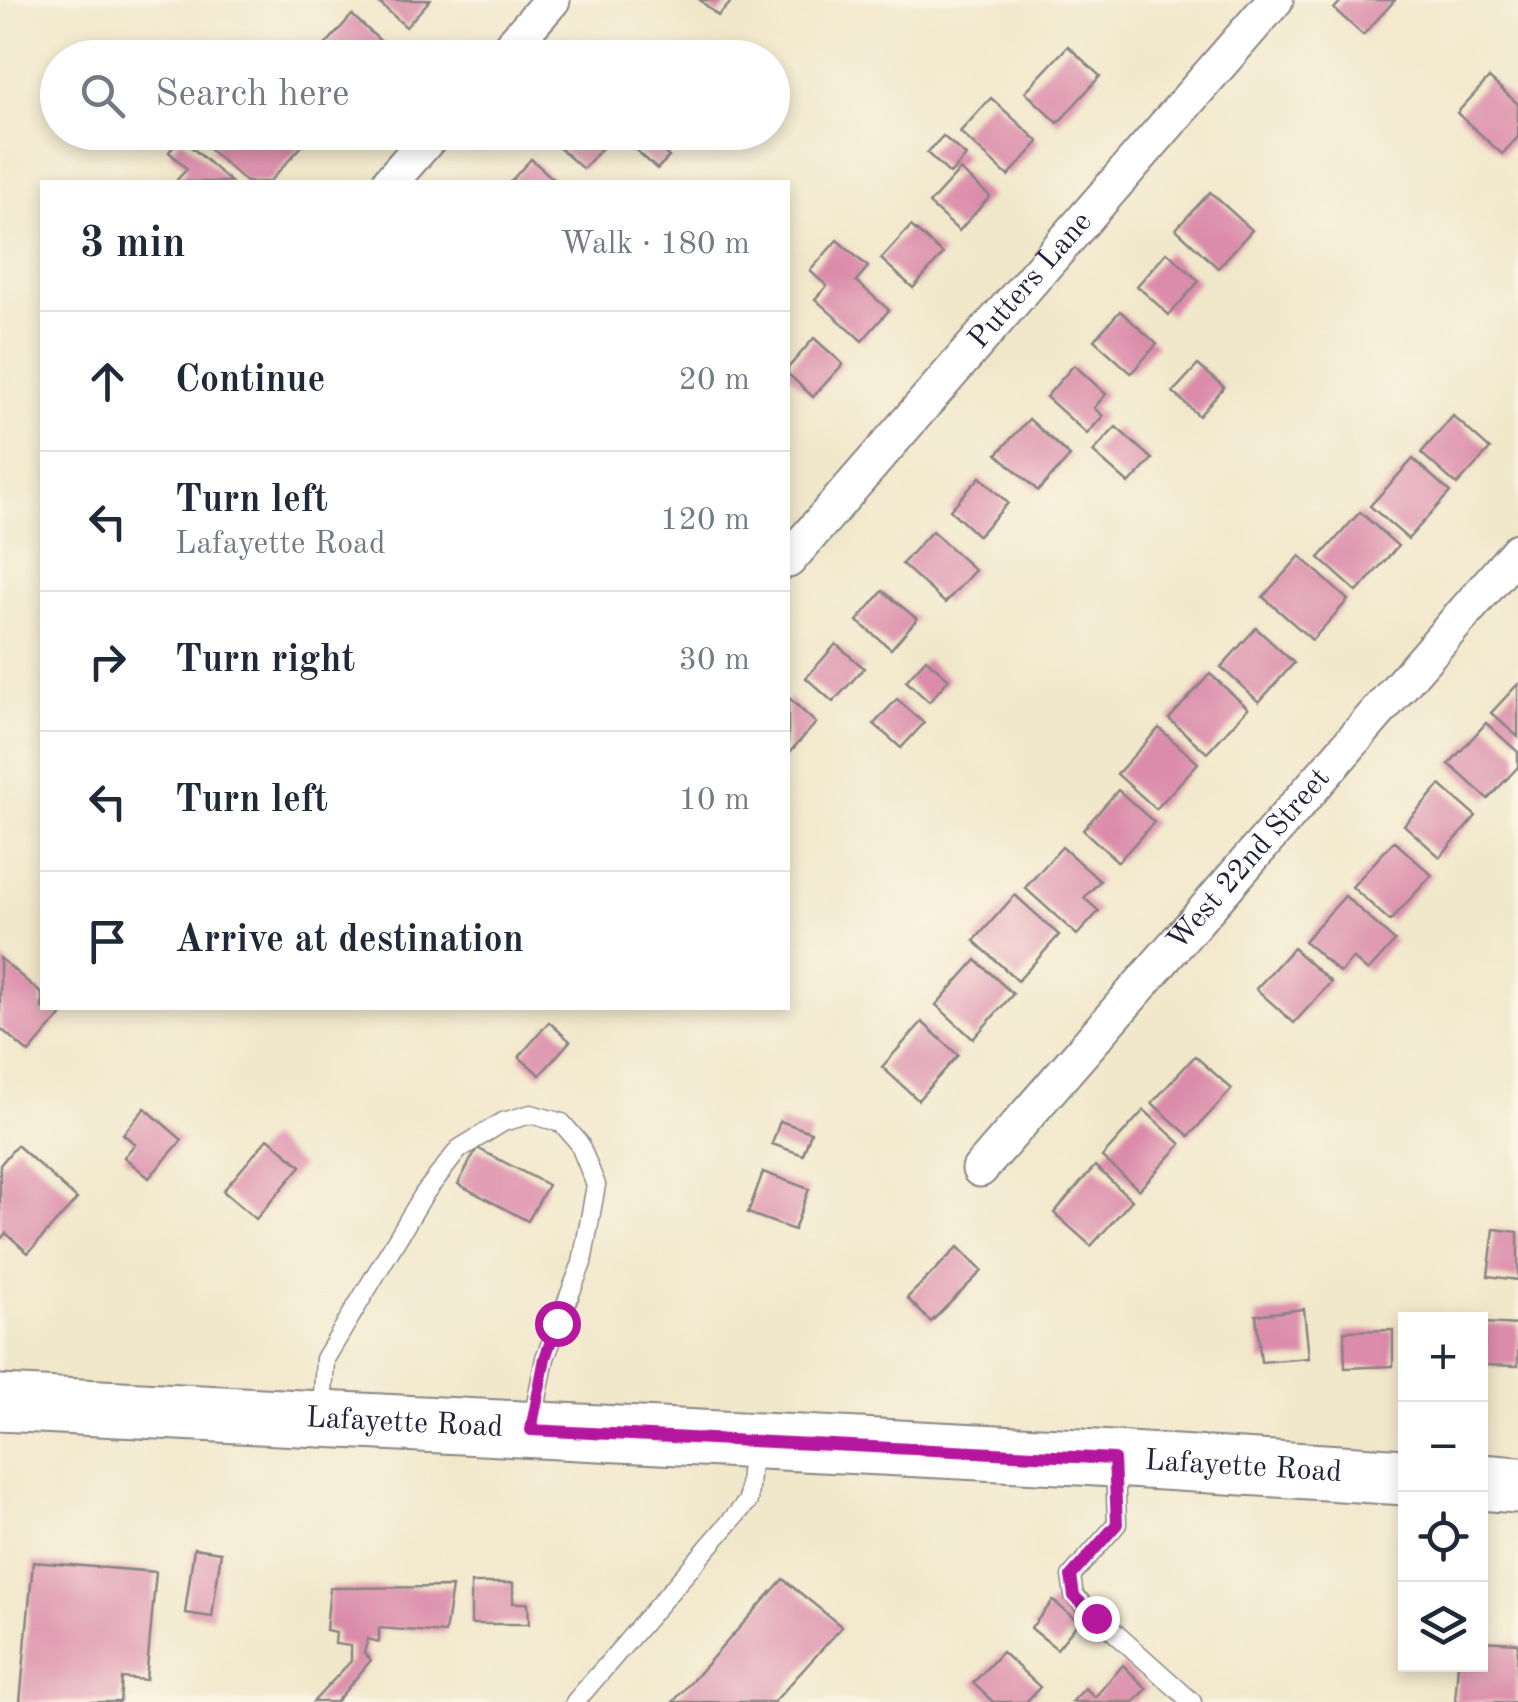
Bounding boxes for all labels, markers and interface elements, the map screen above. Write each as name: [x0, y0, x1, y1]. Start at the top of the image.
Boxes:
search box: [40, 40, 790, 150]
icon: search: [75, 68, 130, 123]
text: Search here: [155, 76, 350, 114]
street label: Putters Lane: [964, 207, 1098, 355]
text: 3 min: [80, 224, 186, 266]
text: Walk · 180 m: [560, 229, 750, 261]
icon: ahead: [80, 354, 135, 409]
text: Continue: [175, 362, 325, 400]
text: 20 m: [679, 365, 750, 397]
text: Turn left: [175, 482, 328, 520]
icon: left: [80, 494, 135, 549]
text: 120 m: [660, 505, 750, 537]
text: Lafayette Road: [175, 529, 386, 561]
icon: right: [80, 634, 135, 689]
text: Turn right: [175, 642, 355, 680]
text: 30 m: [679, 645, 750, 677]
street label: West 22nd Street: [1163, 763, 1336, 956]
icon: left: [80, 774, 135, 829]
text: Turn left: [175, 782, 328, 820]
text: 10 m: [679, 785, 750, 817]
icon: arrive: [80, 914, 135, 969]
text: Arrive at destination: [175, 922, 524, 960]
route start: [535, 1301, 581, 1347]
map controls: [1398, 1312, 1488, 1672]
button: +: [1398, 1312, 1488, 1402]
button: −: [1398, 1402, 1488, 1492]
street label: Lafayette Road: [305, 1403, 504, 1443]
street label: Lafayette Road: [1144, 1446, 1343, 1488]
button: locate: [1398, 1492, 1488, 1582]
button: layers: [1398, 1582, 1488, 1672]
route end: [1074, 1596, 1120, 1642]

